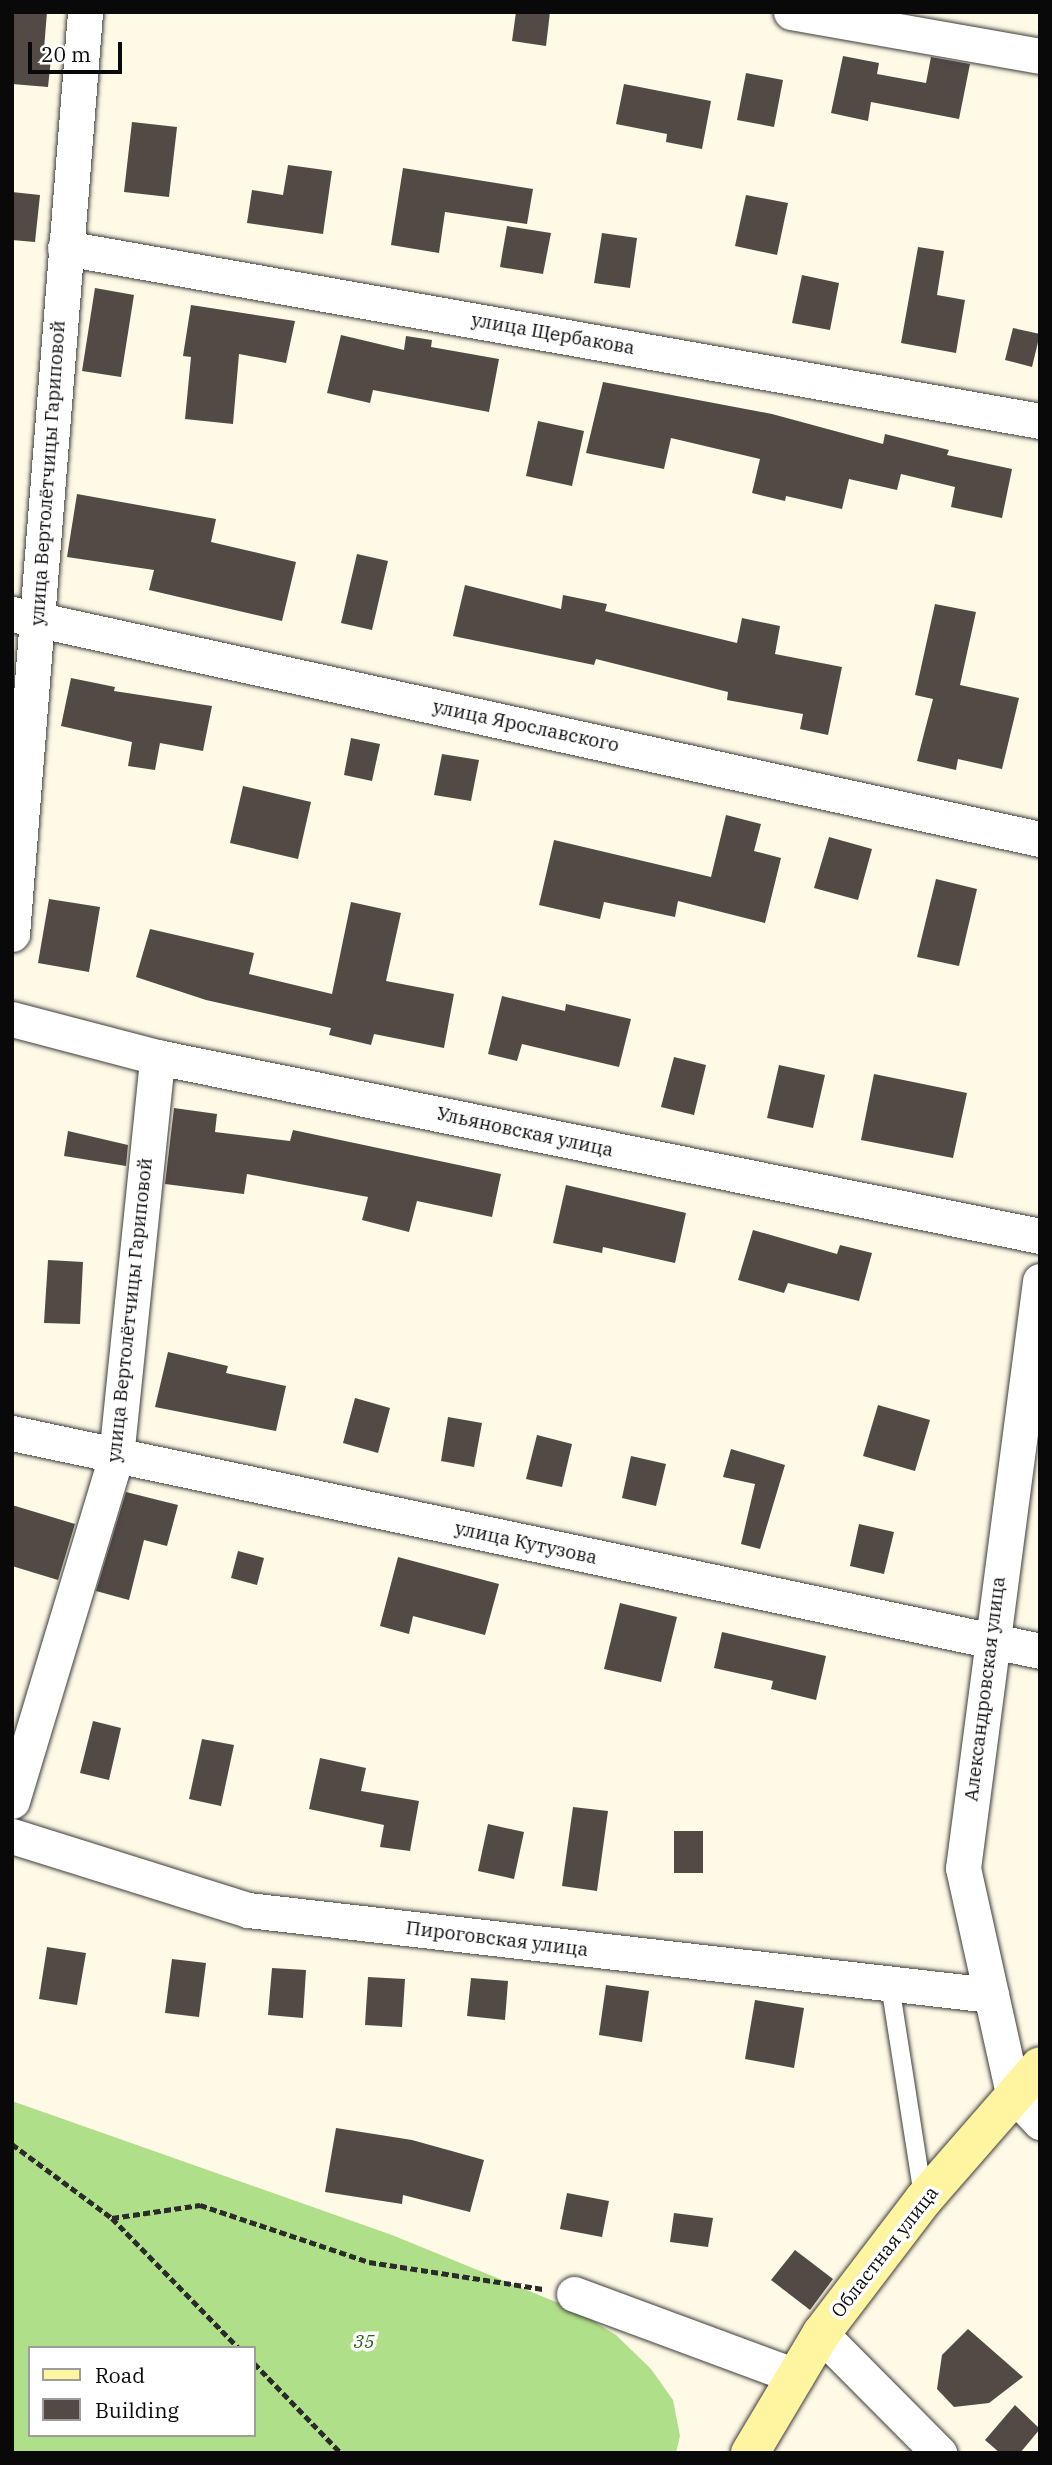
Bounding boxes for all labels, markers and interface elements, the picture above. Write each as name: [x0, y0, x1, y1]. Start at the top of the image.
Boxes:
scale bar: [32, 28, 126, 72]
text: 20 m: [41, 40, 91, 68]
street label: улица Щербакова: [470, 308, 636, 360]
street label: улица Вертолётчицы Гариповой: [26, 320, 70, 626]
street label: улица Ярославского: [431, 695, 621, 757]
street label: Ульяновская улица: [435, 1102, 615, 1162]
street label: улица Вертолётчицы Гариповой: [103, 1157, 157, 1463]
street label: улица Кутузова: [453, 1517, 599, 1569]
street label: Александровская улица: [960, 1575, 1010, 1803]
street label: Пироговская улица: [405, 1916, 589, 1962]
street label: Областная улица: [827, 2182, 943, 2322]
park label: 35: [354, 2331, 374, 2353]
legend: [28, 2346, 256, 2437]
text: Road: [95, 2361, 145, 2389]
text: Building: [95, 2396, 179, 2424]

